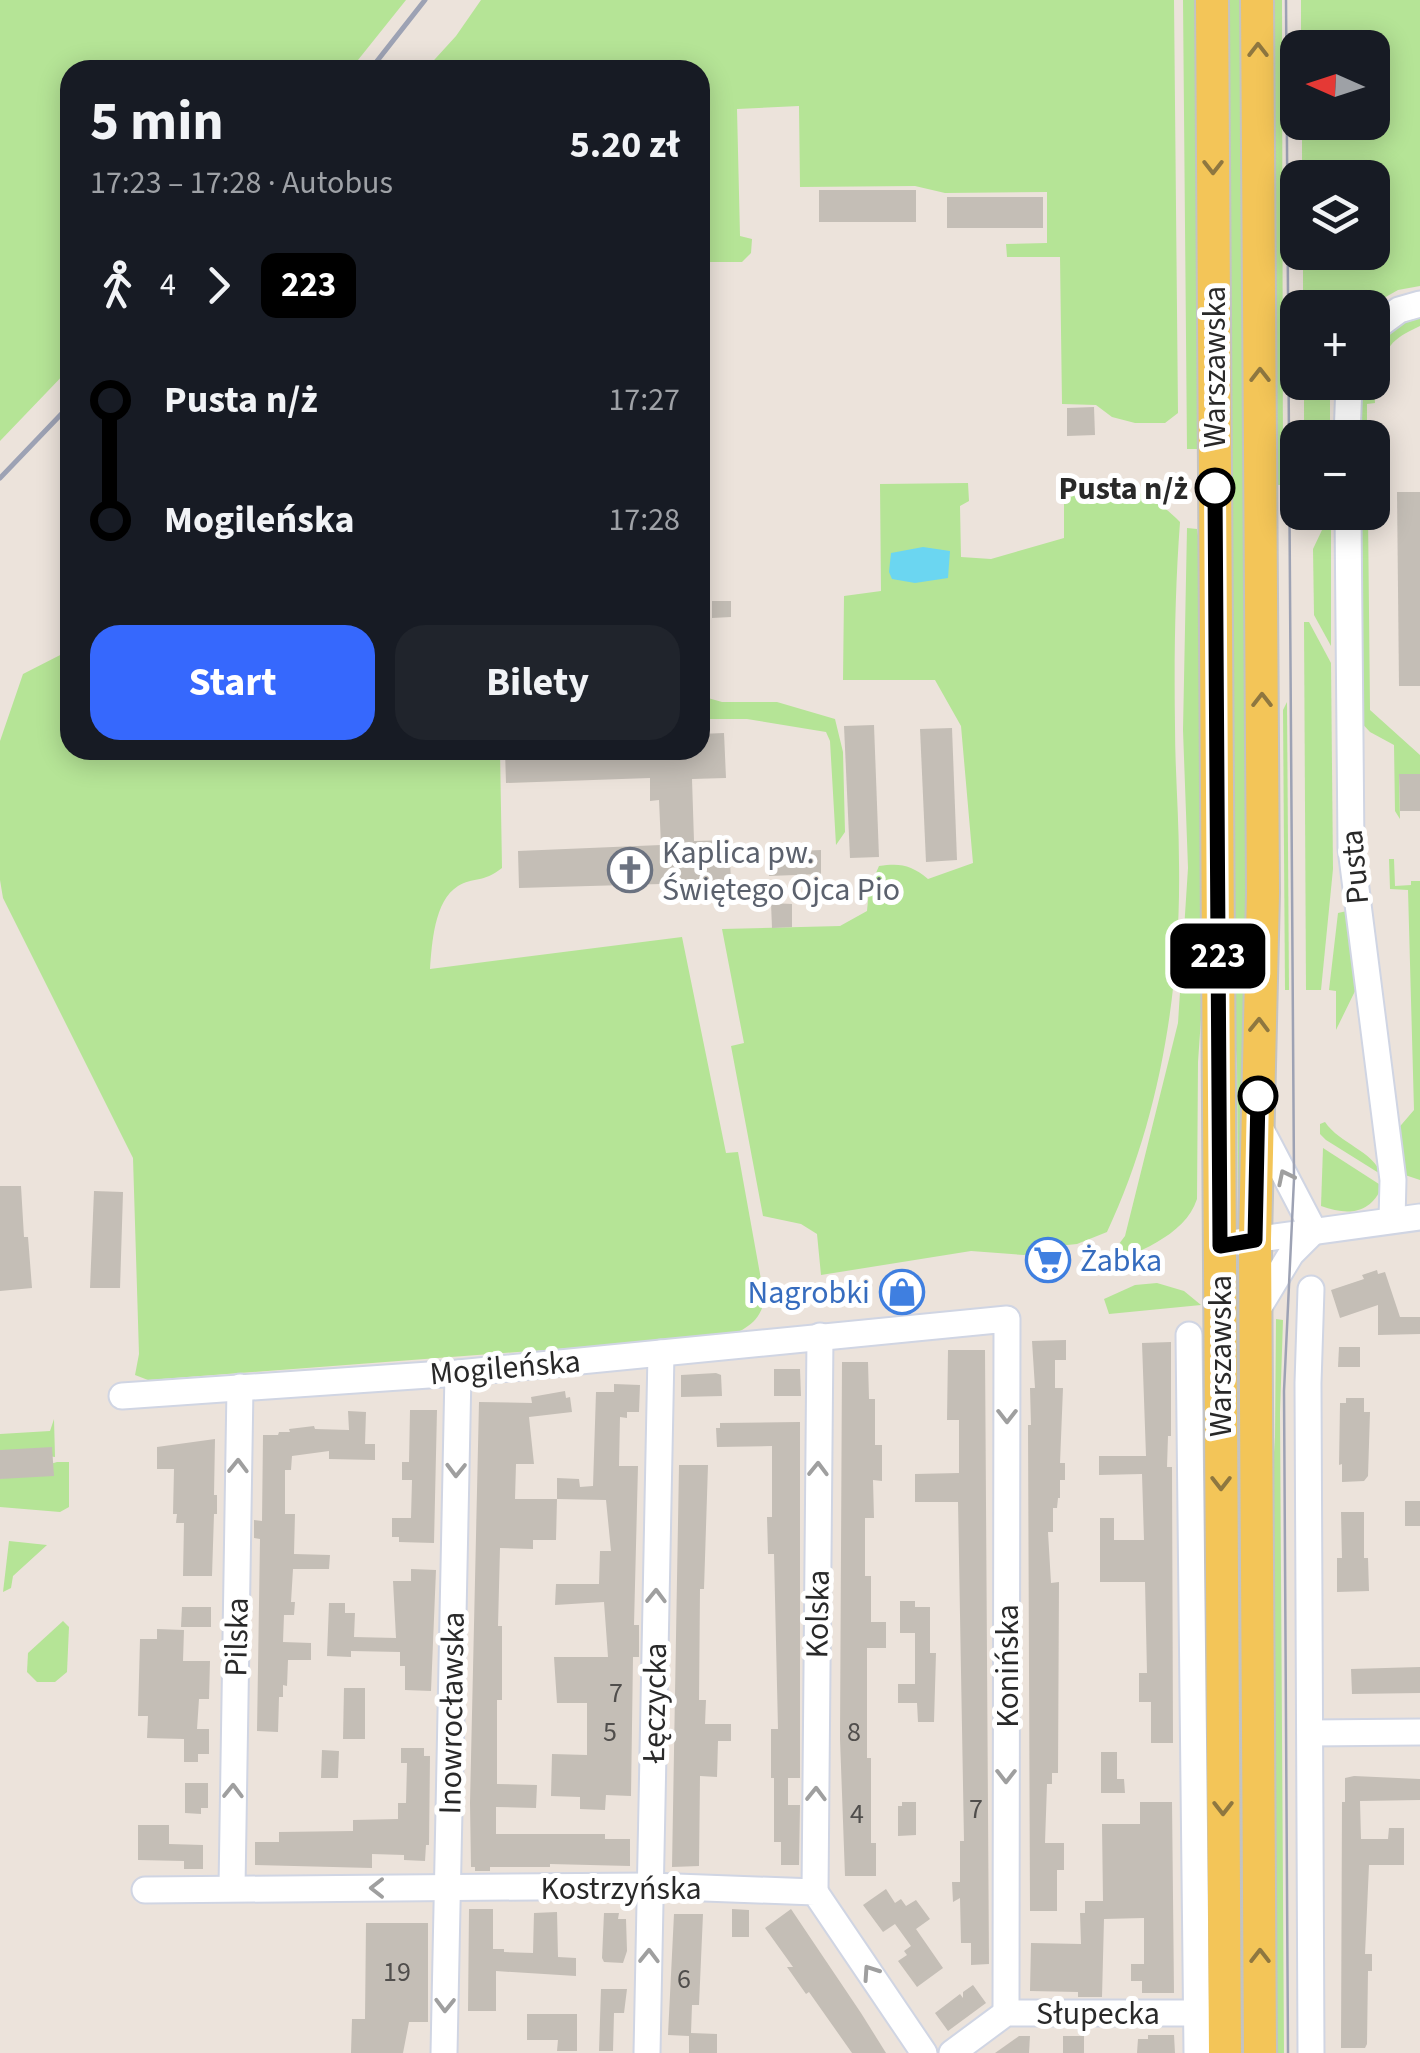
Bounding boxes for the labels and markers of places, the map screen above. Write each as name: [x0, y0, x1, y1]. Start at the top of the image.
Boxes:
place label: Pusta n/ż: [1058, 466, 1188, 512]
marker: Pusta n/ż: [1196, 469, 1234, 507]
place label: Kaplica pw. Świętego Ojca Pio: [662, 830, 900, 913]
church icon: Kaplica pw. Świętego Ojca Pio: [607, 847, 653, 893]
unlabelled marker: [1239, 1077, 1277, 1115]
supermarket icon: Żabka: [1025, 1237, 1071, 1283]
place label: Żabka: [1080, 1238, 1162, 1284]
shop icon: Nagrobki: [879, 1269, 925, 1315]
place label: Nagrobki: [748, 1270, 870, 1316]

